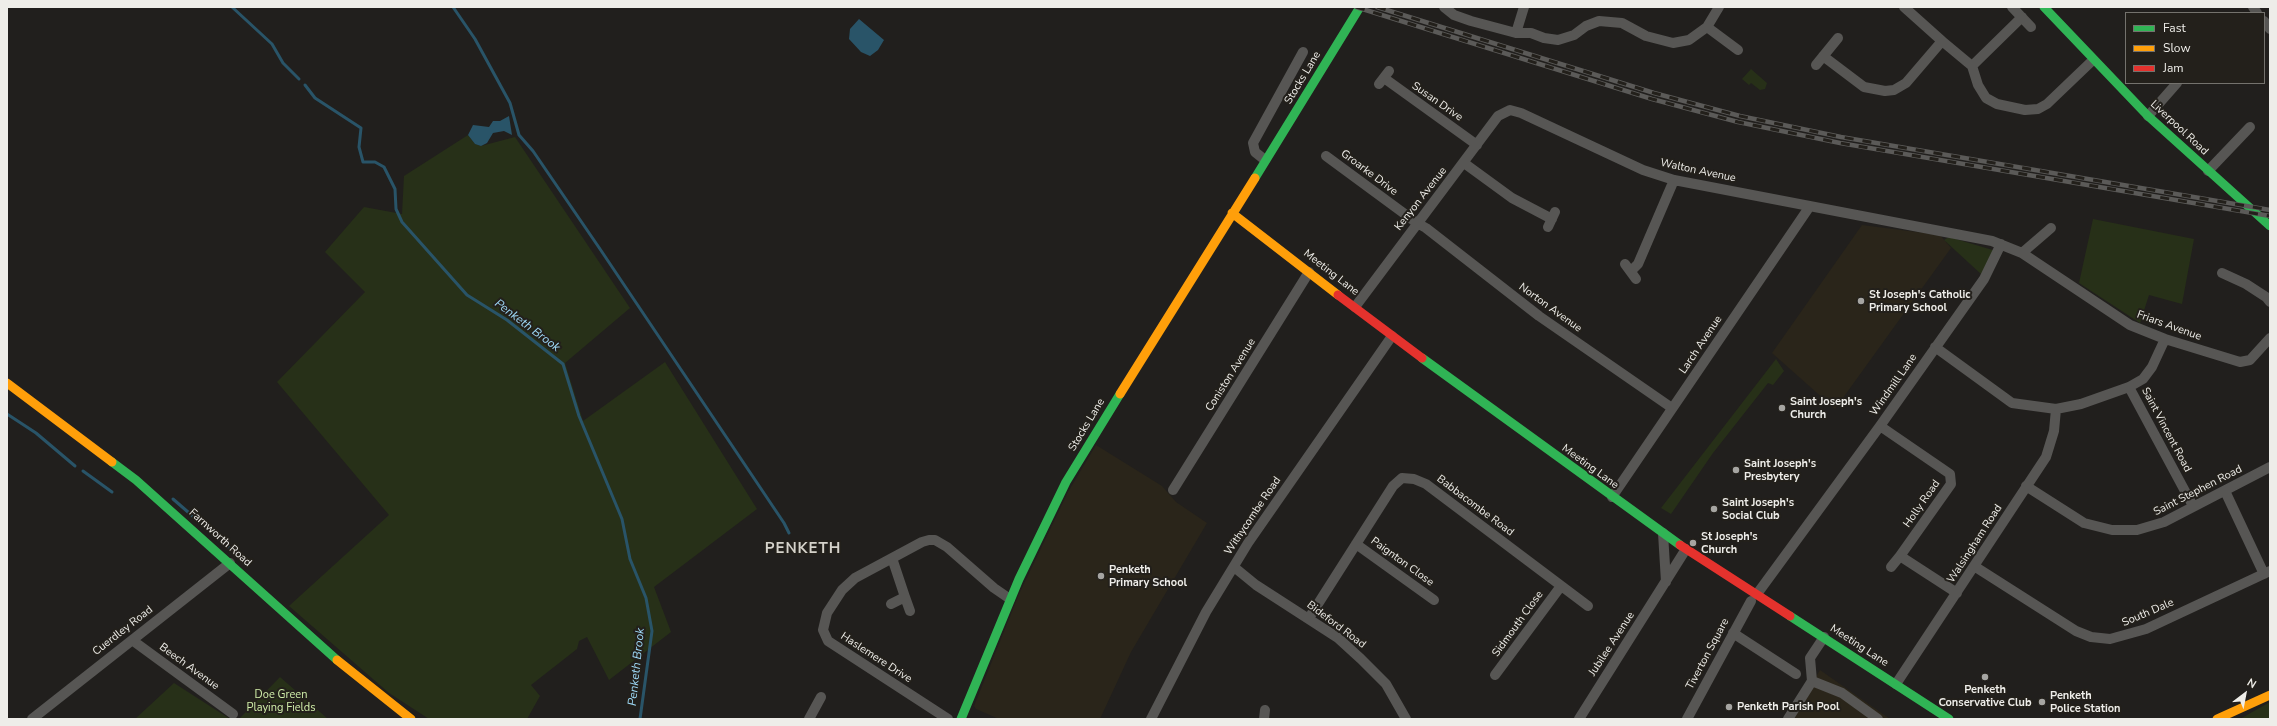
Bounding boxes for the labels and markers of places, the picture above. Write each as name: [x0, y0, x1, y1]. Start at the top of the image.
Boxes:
place label: St Joseph's Catholic Primary School: [1869, 288, 1970, 314]
marker: St Joseph's Catholic Primary School: [1856, 296, 1866, 306]
place label: Saint Joseph's Church: [1790, 395, 1862, 421]
marker: Saint Joseph's Church: [1777, 403, 1787, 413]
place label: Saint Joseph's Presbytery: [1744, 457, 1816, 483]
marker: Saint Joseph's Presbytery: [1731, 465, 1741, 475]
place label: Saint Joseph's Social Club: [1722, 496, 1794, 522]
marker: Saint Joseph's Social Club: [1709, 504, 1719, 514]
place label: St Joseph's Church: [1701, 530, 1758, 556]
marker: St Joseph's Church: [1688, 538, 1698, 548]
place label: Penketh Primary School: [1109, 563, 1187, 589]
marker: Penketh Primary School: [1096, 571, 1106, 581]
marker: Penketh Conservative Club: [1980, 672, 1990, 682]
place label: Penketh Conservative Club: [1938, 683, 2032, 709]
place label: Penketh Police Station: [2050, 689, 2120, 715]
marker: Penketh Police Station: [2037, 697, 2047, 707]
place label: Penketh Parish Pool: [1737, 700, 1840, 714]
marker: Penketh Parish Pool: [1724, 702, 1734, 712]

